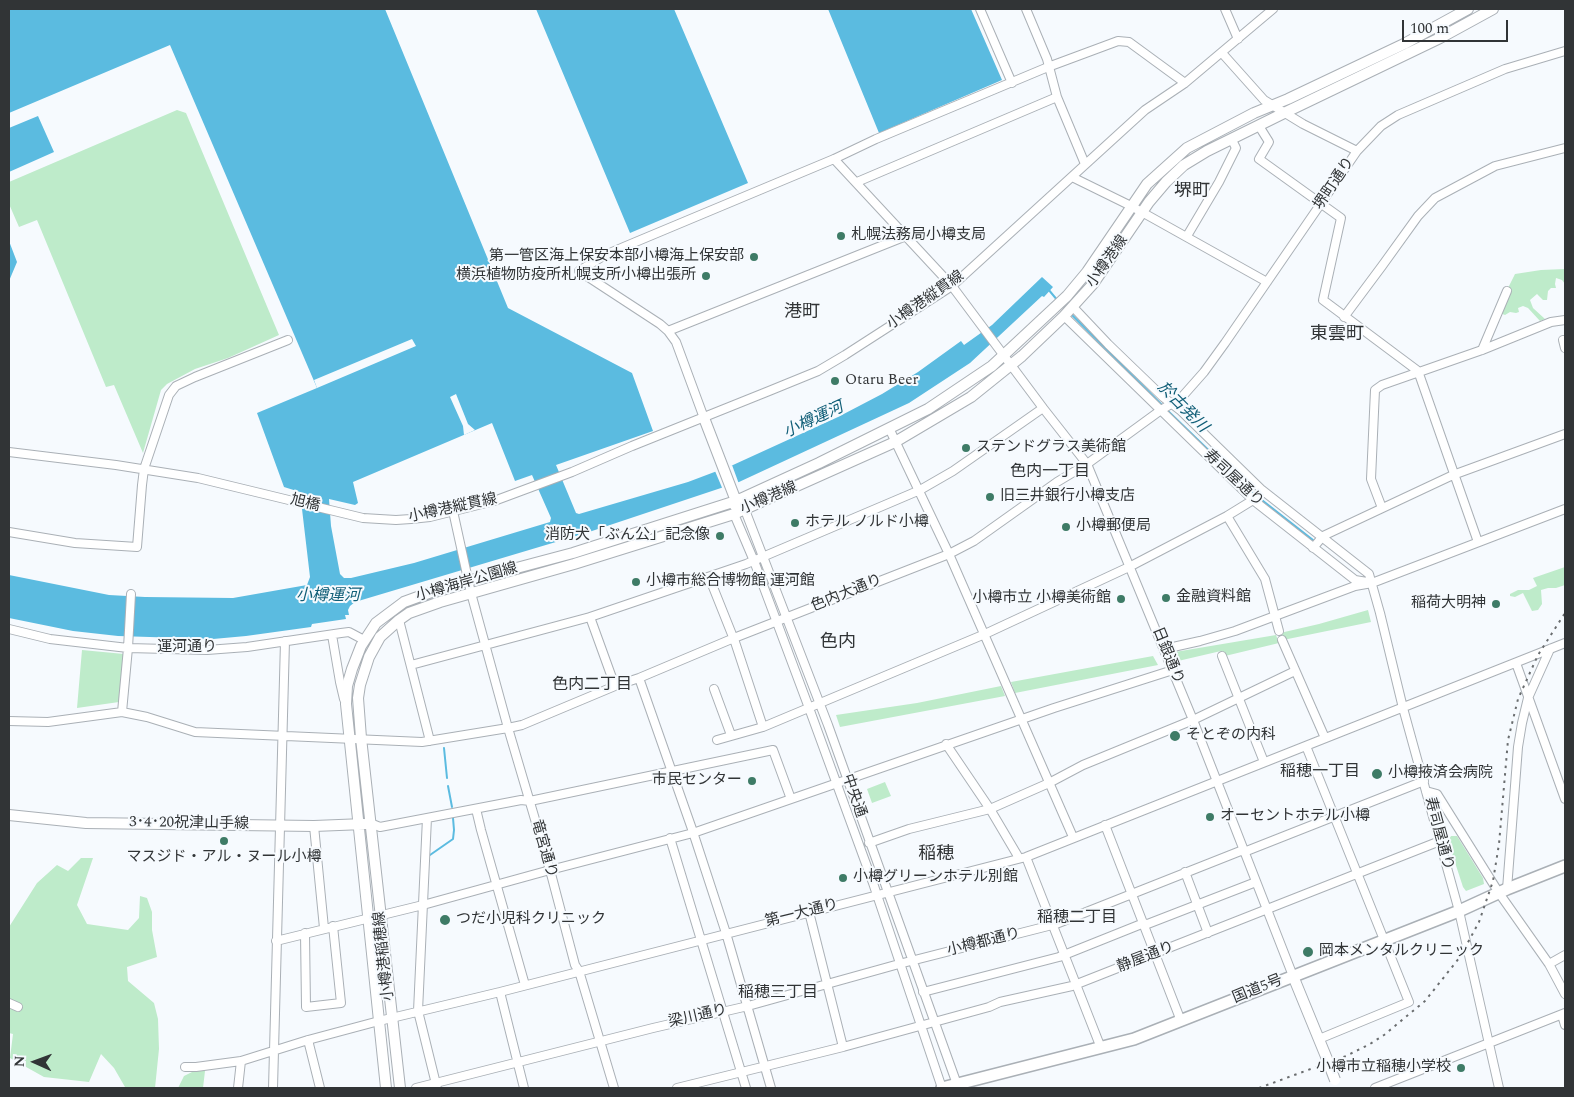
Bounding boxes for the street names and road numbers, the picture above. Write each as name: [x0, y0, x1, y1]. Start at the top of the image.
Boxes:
street label: 堺町通り: [1311, 154, 1359, 214]
street label: 小樽港線: [1083, 232, 1133, 292]
street label: 小樽港縦貫線: [884, 268, 968, 334]
street label: 寿司屋通り: [1199, 447, 1267, 511]
street label: 小樽港線: [738, 479, 800, 519]
street label: 小樽港縦貫線: [407, 491, 499, 527]
street label: 旭橋: [288, 492, 322, 516]
street label: 小樽海岸公園線: [414, 560, 520, 606]
street label: 色内大通り: [809, 572, 885, 616]
street label: 日銀通り: [1147, 625, 1187, 687]
street label: 運河通り: [157, 639, 217, 657]
street label: 中央通: [837, 772, 869, 820]
street label: 寿司屋通り: [1420, 795, 1456, 873]
street label: 3･4･20祝津山手線: [129, 814, 249, 834]
street label: 竜宮通り: [526, 818, 560, 880]
street label: 第一大通り: [763, 896, 841, 932]
street label: 小樽港稲穂線: [371, 910, 399, 1002]
street label: 小樽都通り: [945, 925, 1023, 961]
street label: 静屋通り: [1115, 939, 1177, 977]
street label: 国道5号: [1230, 972, 1286, 1008]
street label: 梁川通り: [667, 1001, 729, 1033]

